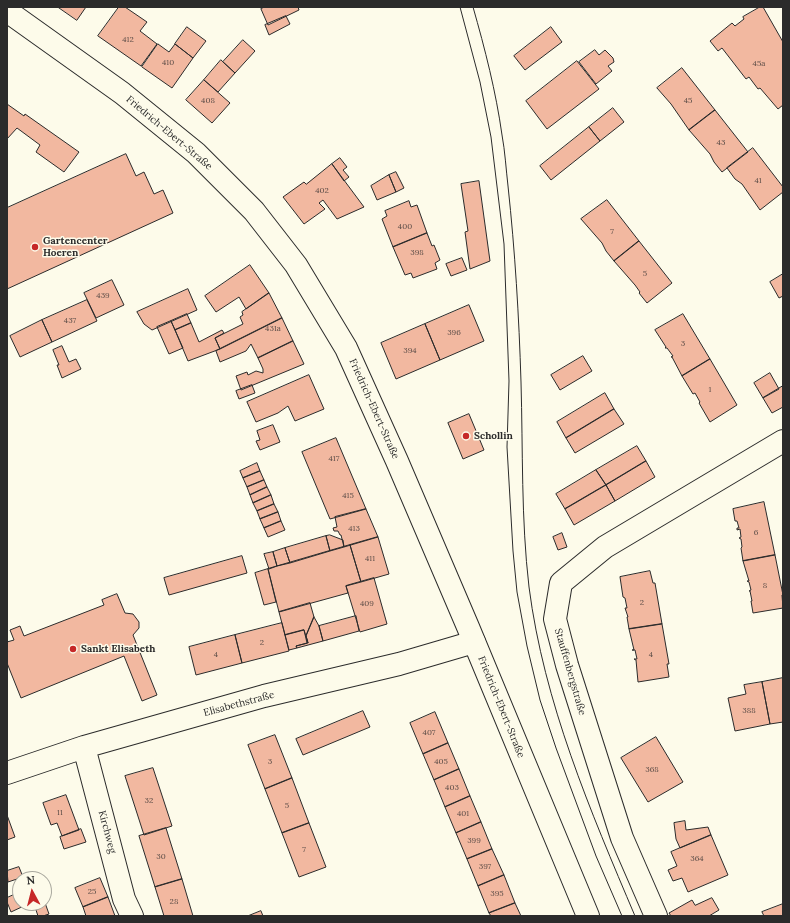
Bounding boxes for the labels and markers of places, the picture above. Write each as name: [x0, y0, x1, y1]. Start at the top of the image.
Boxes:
place label: Gartencenter Hoeren: [43, 235, 108, 258]
marker: Gartencenter Hoeren: [30, 242, 40, 252]
place label: Schollin: [474, 430, 513, 442]
marker: Schollin: [461, 431, 471, 441]
place label: Sankt Elisabeth: [81, 643, 155, 655]
marker: Sankt Elisabeth: [68, 644, 78, 654]

